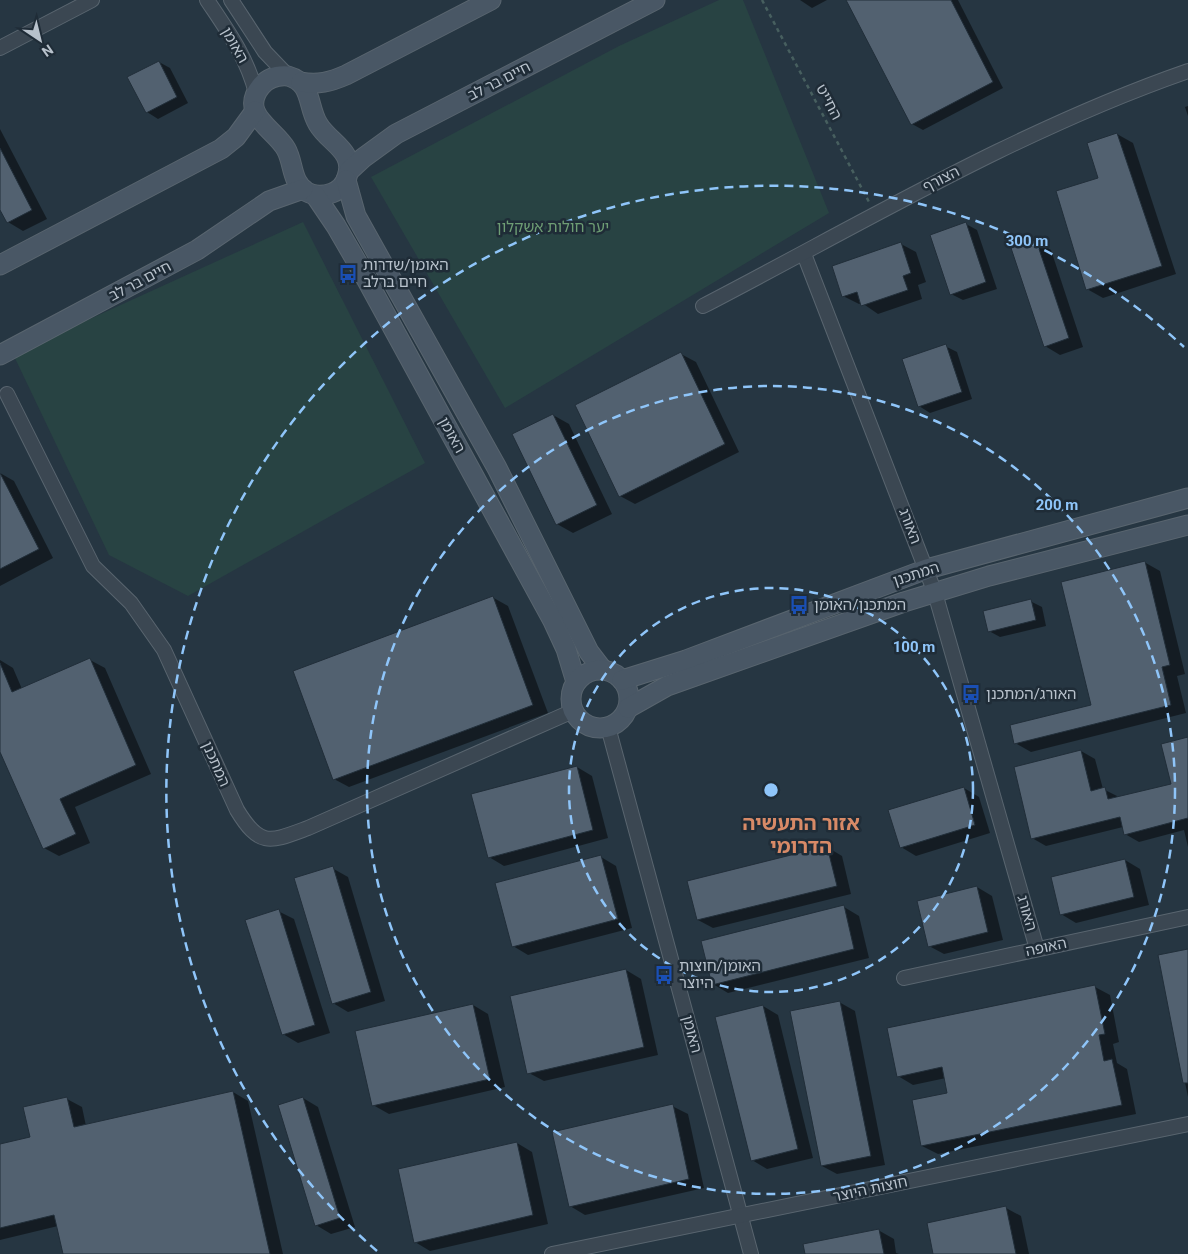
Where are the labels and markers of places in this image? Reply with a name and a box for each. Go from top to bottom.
place label: האומן/שדרות חיים ברלב [363,256,449,291]
bus stop icon: האומן/שדרות חיים ברלב [337,263,359,285]
bus stop icon: המתכנן/האומן [788,594,810,616]
place label: המתכנן/האומן [814,596,906,614]
bus stop icon: האורג/המתכנן [960,683,982,705]
place label: האורג/המתכנן [986,685,1077,703]
centre of rings [762,781,780,799]
place label: האומן/חוצות היוצר [679,957,761,992]
bus stop icon: האומן/חוצות היוצר [653,964,675,986]

